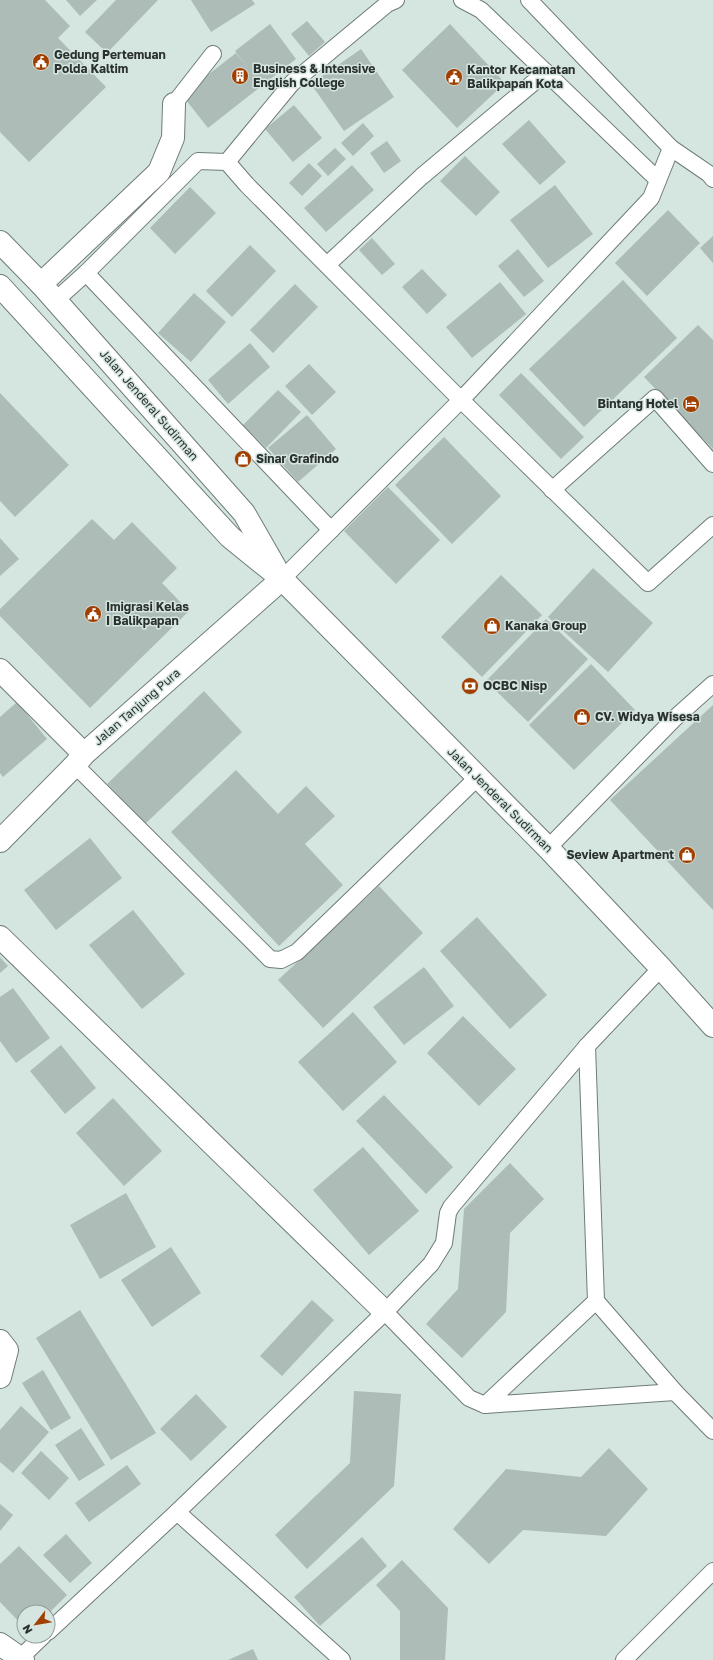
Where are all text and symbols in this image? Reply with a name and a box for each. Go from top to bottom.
place label: Gedung Pertemuan Polda Kaltim [54,47,166,76]
public building icon: Gedung Pertemuan Polda Kaltim [31,52,51,72]
place label: Business & Intensive English College [253,61,375,90]
place label: Kantor Kecamatan Balikpapan Kota [467,62,575,91]
building icon: Business & Intensive English College [230,66,250,86]
public building icon: Kantor Kecamatan Balikpapan Kota [444,67,464,87]
street label: Jalan Jenderal Sudirman [97,346,202,464]
hotel icon: Bintang Hotel [681,394,701,414]
place label: Bintang Hotel [597,396,678,411]
shop icon: Sinar Grafindo [233,449,253,469]
place label: Sinar Grafindo [256,451,339,466]
place label: Imigrasi Kelas I Balikpapan [106,599,189,628]
public building icon: Imigrasi Kelas I Balikpapan [83,604,103,624]
shop icon: Kanaka Group [482,616,502,636]
place label: Kanaka Group [505,618,587,633]
street label: Jalan Tanjung Pura [90,665,183,748]
bank icon: OCBC Nisp [460,676,480,696]
place label: OCBC Nisp [483,678,548,693]
shop icon: CV. Widya Wisesa [572,707,592,727]
place label: CV. Widya Wisesa [595,709,700,724]
street label: Jalan Jenderal Sudirman [445,744,556,855]
shop icon: Seview Apartment [677,845,697,865]
place label: Seview Apartment [566,847,674,862]
north arrow [16,1604,56,1644]
text: N [19,1622,35,1636]

